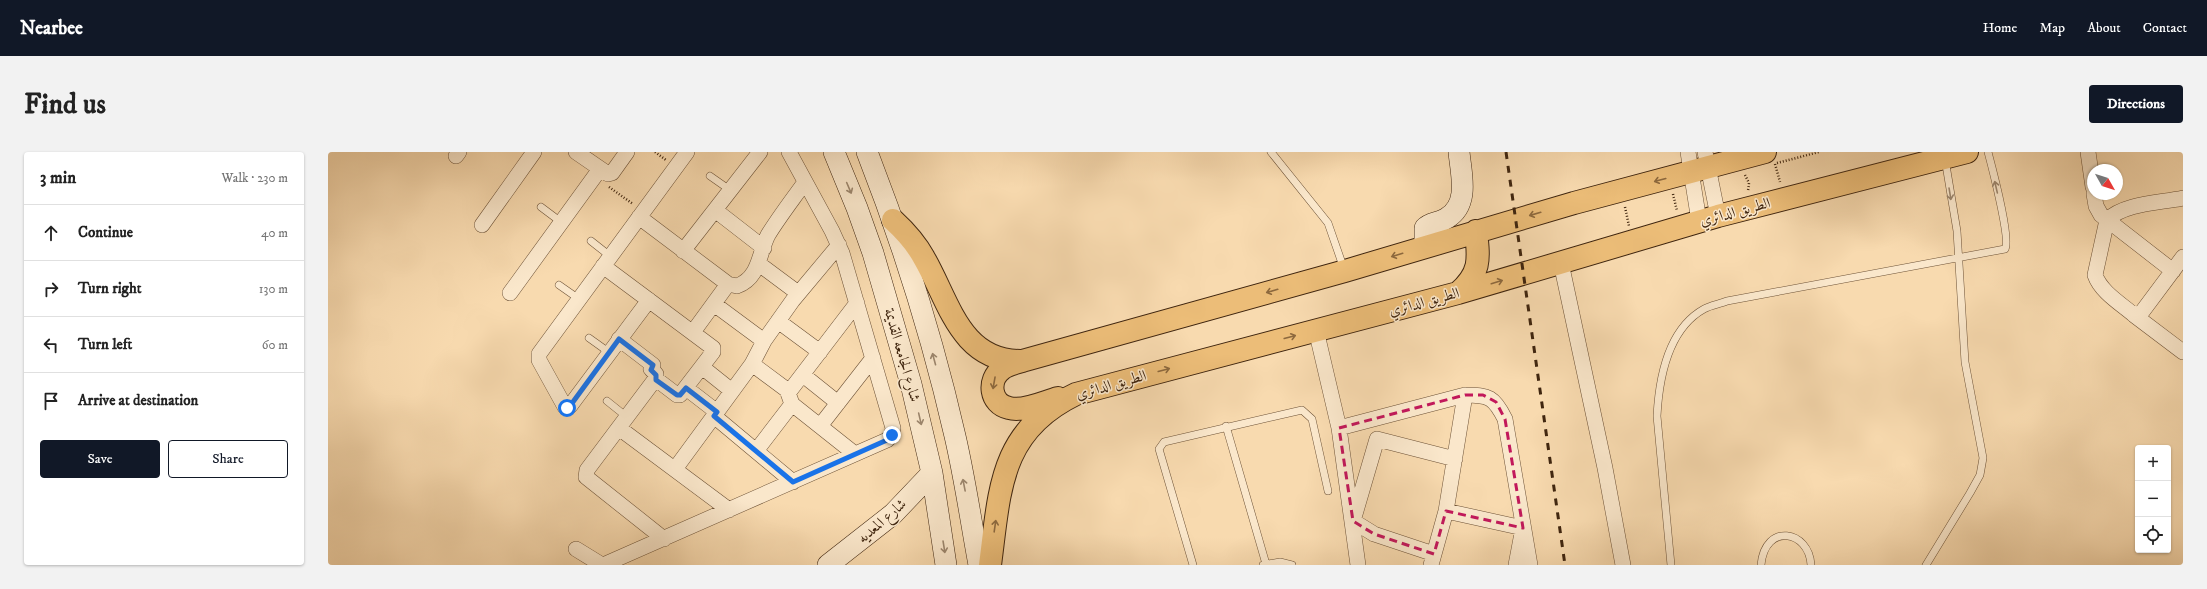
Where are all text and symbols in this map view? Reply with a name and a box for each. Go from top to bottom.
text: Nearbee [20,17,83,40]
text: Home [1983,19,2017,37]
text: Map [2039,19,2065,37]
text: About [2087,19,2121,37]
text: Contact [2143,19,2187,37]
button: Directions [2089,85,2183,123]
text: Find us [24,87,106,122]
north arrow [2087,164,2123,200]
text: 3 min [40,167,76,189]
text: Walk · 230 m [222,170,288,186]
one-way arrow [1654,177,1667,184]
one-way arrow [846,181,853,193]
one-way arrow [1992,181,2000,194]
one-way arrow [1947,187,1955,200]
street label: الطريق الدائري [1698,193,1773,232]
one-way arrow [1528,211,1541,218]
icon: ahead [40,222,62,244]
text: Continue [78,223,133,242]
text: 40 m [261,225,288,241]
one-way arrow [1390,252,1403,259]
icon: right [40,278,62,300]
one-way arrow [1490,278,1503,285]
text: Turn right [78,279,141,298]
text: 130 m [259,281,288,297]
street label: الطريق الدائري [1387,283,1462,322]
one-way arrow [1265,288,1278,296]
street label: شارع الجامعه القديمة [877,306,924,405]
one-way arrow [1283,333,1296,341]
icon: left [40,334,62,356]
text: Turn left [78,335,132,354]
text: 60 m [262,337,288,353]
one-way arrow [930,353,937,366]
street label: الطريق الدائري [1074,366,1149,406]
one-way arrow [1157,366,1170,374]
one-way arrow [990,376,998,389]
icon: arrive [40,390,62,412]
text: Arrive at destination [78,391,198,410]
route start [558,399,576,417]
one-way arrow [916,412,924,425]
route end [883,426,901,444]
button: Save [40,440,160,478]
button: Share [168,440,288,478]
map controls [2135,445,2171,553]
button: + [2135,445,2171,481]
one-way arrow [960,479,968,492]
button: − [2135,481,2171,517]
street label: شارع المعديه [854,494,912,550]
button: locate [2135,517,2171,553]
one-way arrow [991,520,999,533]
one-way arrow [940,540,948,553]

